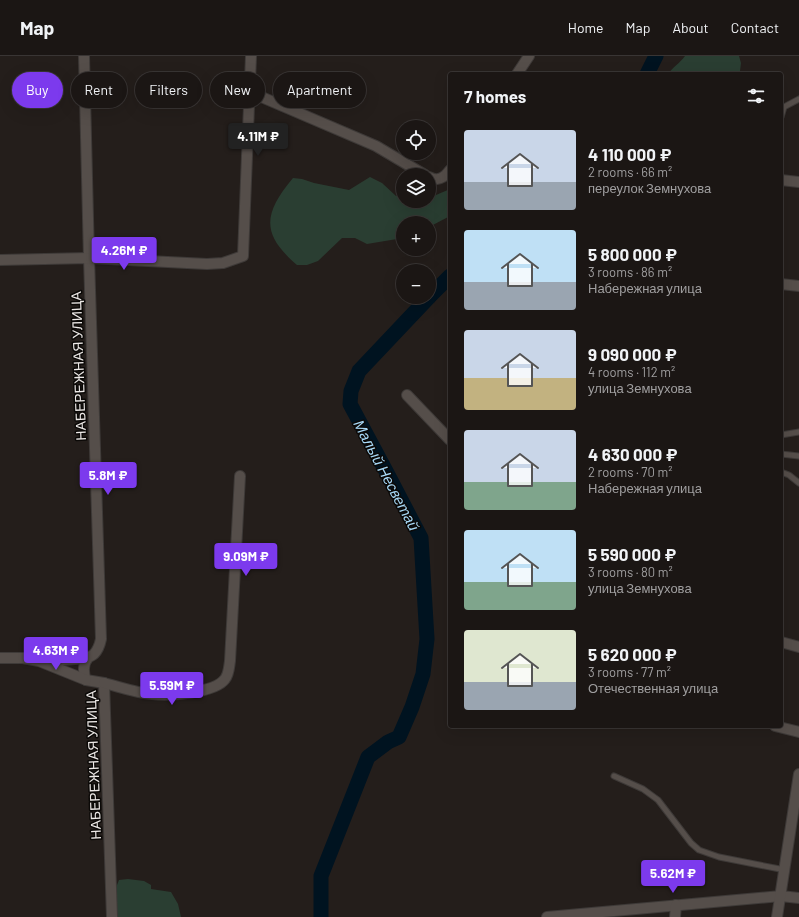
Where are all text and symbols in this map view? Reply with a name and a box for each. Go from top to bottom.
text: Map [20,16,54,39]
text: Home [568,19,604,36]
text: Map [626,19,650,36]
text: About [672,19,709,36]
text: Contact [731,19,779,36]
chip: Buy [12,72,63,108]
chip: Rent [71,72,127,108]
chip: Filters [135,72,202,108]
chip: New [210,72,265,108]
chip: Apartment [273,72,366,108]
icon: filters [745,85,767,107]
text: 7 homes [464,86,526,106]
map controls [396,120,436,304]
button: locate [396,120,436,160]
pin: 4.11M ₽ [221,123,295,157]
text: 4.11M ₽ [237,128,279,144]
text: 4 110 000 ₽ [588,144,671,164]
icon: home [496,146,544,194]
text: 2 rooms · 66 m² [588,164,672,180]
button: layers [396,168,436,208]
text: переулок Земнухова [588,180,711,196]
button: + [396,216,436,256]
pin: 4.26M ₽ [87,237,161,271]
text: 4.26M ₽ [101,242,147,258]
text: 5 800 000 ₽ [588,244,677,264]
icon: home [496,246,544,294]
button: − [396,264,436,304]
text: 3 rooms · 86 m² [588,264,672,280]
text: Набережная улица [588,280,702,296]
street label: НАБЕРЕЖНАЯ УЛИЦА [67,290,89,441]
text: 9 090 000 ₽ [588,344,677,364]
icon: home [496,346,544,394]
text: 4 rooms · 112 m² [588,364,675,380]
text: улица Земнухова [588,380,692,396]
water label: Малый Несветай [350,417,424,534]
text: 4 630 000 ₽ [588,444,677,464]
icon: home [496,446,544,494]
pin: 5.8M ₽ [75,462,141,496]
text: 2 rooms · 70 m² [588,464,672,480]
text: 5.8M ₽ [89,467,127,483]
text: Набережная улица [588,480,702,496]
pin: 9.09M ₽ [209,543,283,577]
text: 5 590 000 ₽ [588,544,676,564]
icon: home [496,546,544,594]
text: 9.09M ₽ [223,548,269,564]
text: 3 rooms · 80 m² [588,564,673,580]
text: улица Земнухова [588,580,692,596]
pin: 4.63M ₽ [19,637,93,671]
text: 4.63M ₽ [33,642,79,658]
text: 5 620 000 ₽ [588,644,677,664]
icon: home [496,646,544,694]
text: 3 rooms · 77 m² [588,664,671,680]
pin: 5.59M ₽ [135,672,209,706]
text: 5.59M ₽ [149,677,195,693]
text: Отечественная улица [588,680,718,696]
street label: НАБЕРЕЖНАЯ УЛИЦА [82,689,104,840]
pin: 5.62M ₽ [636,860,710,894]
text: 5.62M ₽ [650,865,696,881]

